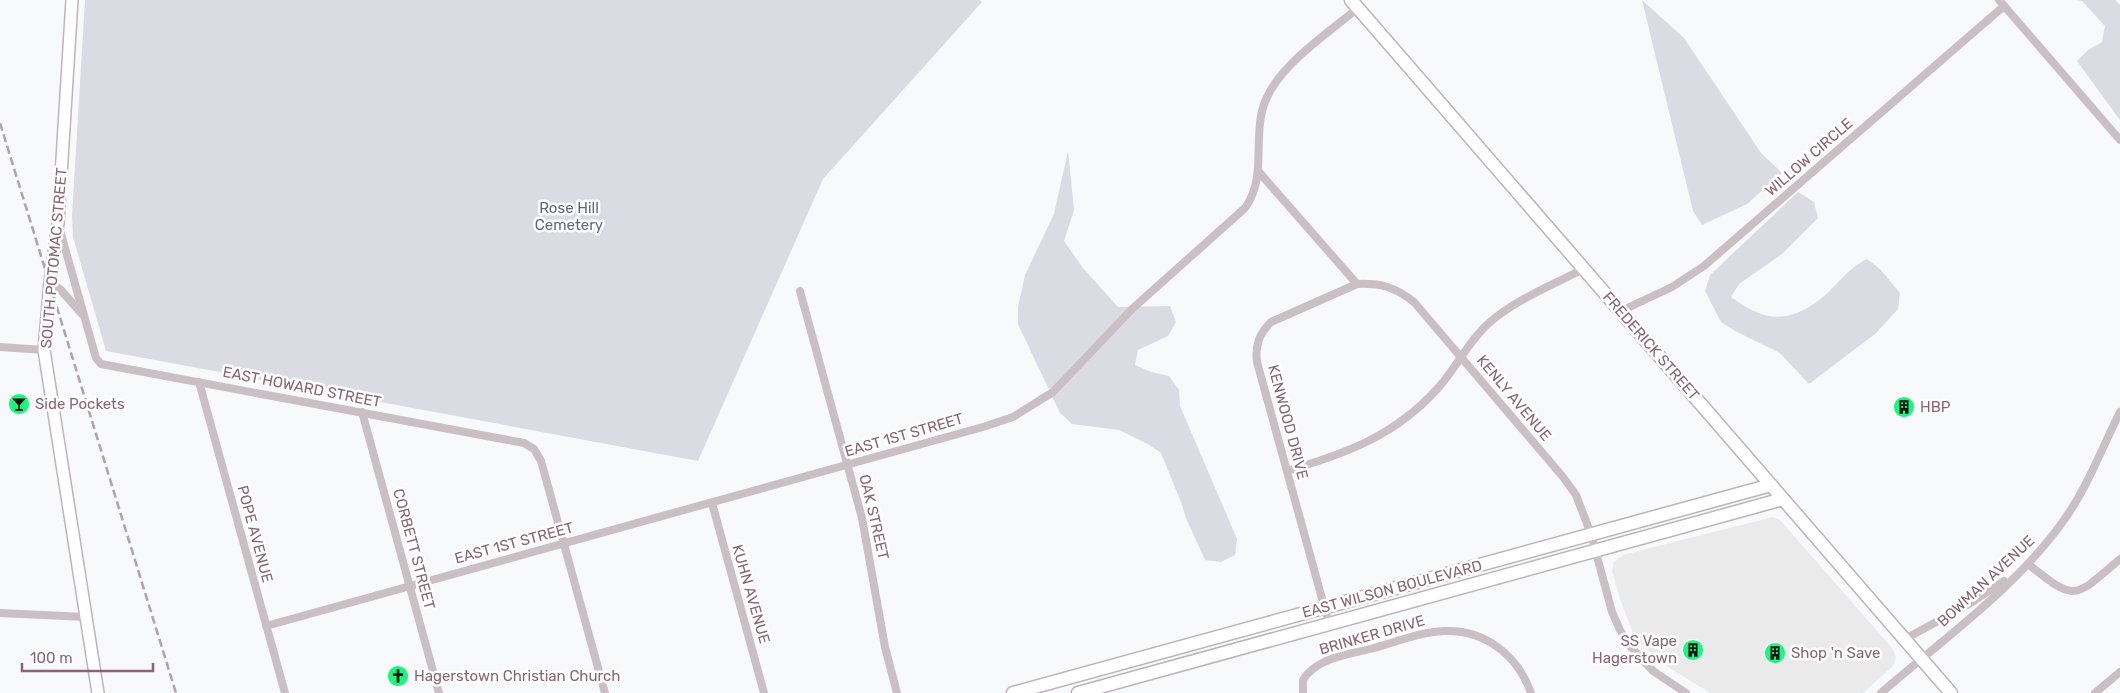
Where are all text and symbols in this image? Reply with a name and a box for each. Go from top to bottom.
street label: WILLOW CIRCLE [1762,114,1856,200]
street label: SOUTH POTOMAC STREET [37,167,71,349]
park label: Rose Hill Cemetery [535,199,603,234]
street label: FREDERICK STREET [1599,288,1703,404]
street label: KENLY AVENUE [1473,352,1555,444]
street label: EAST HOWARD STREET [221,363,383,411]
street label: KENWOOD DRIVE [1264,363,1312,481]
bar icon: Side Pockets [7,392,31,416]
place label: Side Pockets [35,395,125,413]
building icon: HBP [1892,395,1916,419]
place label: HBP [1920,398,1951,416]
street label: EAST 1ST STREET [843,409,966,461]
street label: OAK STREET [855,473,893,562]
street label: POPE AVENUE [233,483,277,585]
street label: CORBETT STREET [389,487,439,612]
street label: EAST 1ST STREET [453,518,576,568]
street label: BOWMAN AVENUE [1934,531,2038,631]
street label: KUHN AVENUE [728,542,774,646]
street label: EAST WILSON BOULEVARD [1300,556,1484,622]
street label: BRINKER DRIVE [1317,611,1427,659]
place label: SS Vape Hagerstown [1592,632,1677,667]
building icon: SS Vape Hagerstown [1681,638,1705,662]
scale bar [22,640,154,672]
building icon: Shop 'n Save [1763,641,1787,665]
place label: Shop 'n Save [1791,644,1881,662]
text: 100 m [30,649,72,667]
church icon: Hagerstown Christian Church [386,664,410,688]
place label: Hagerstown Christian Church [414,667,621,685]

